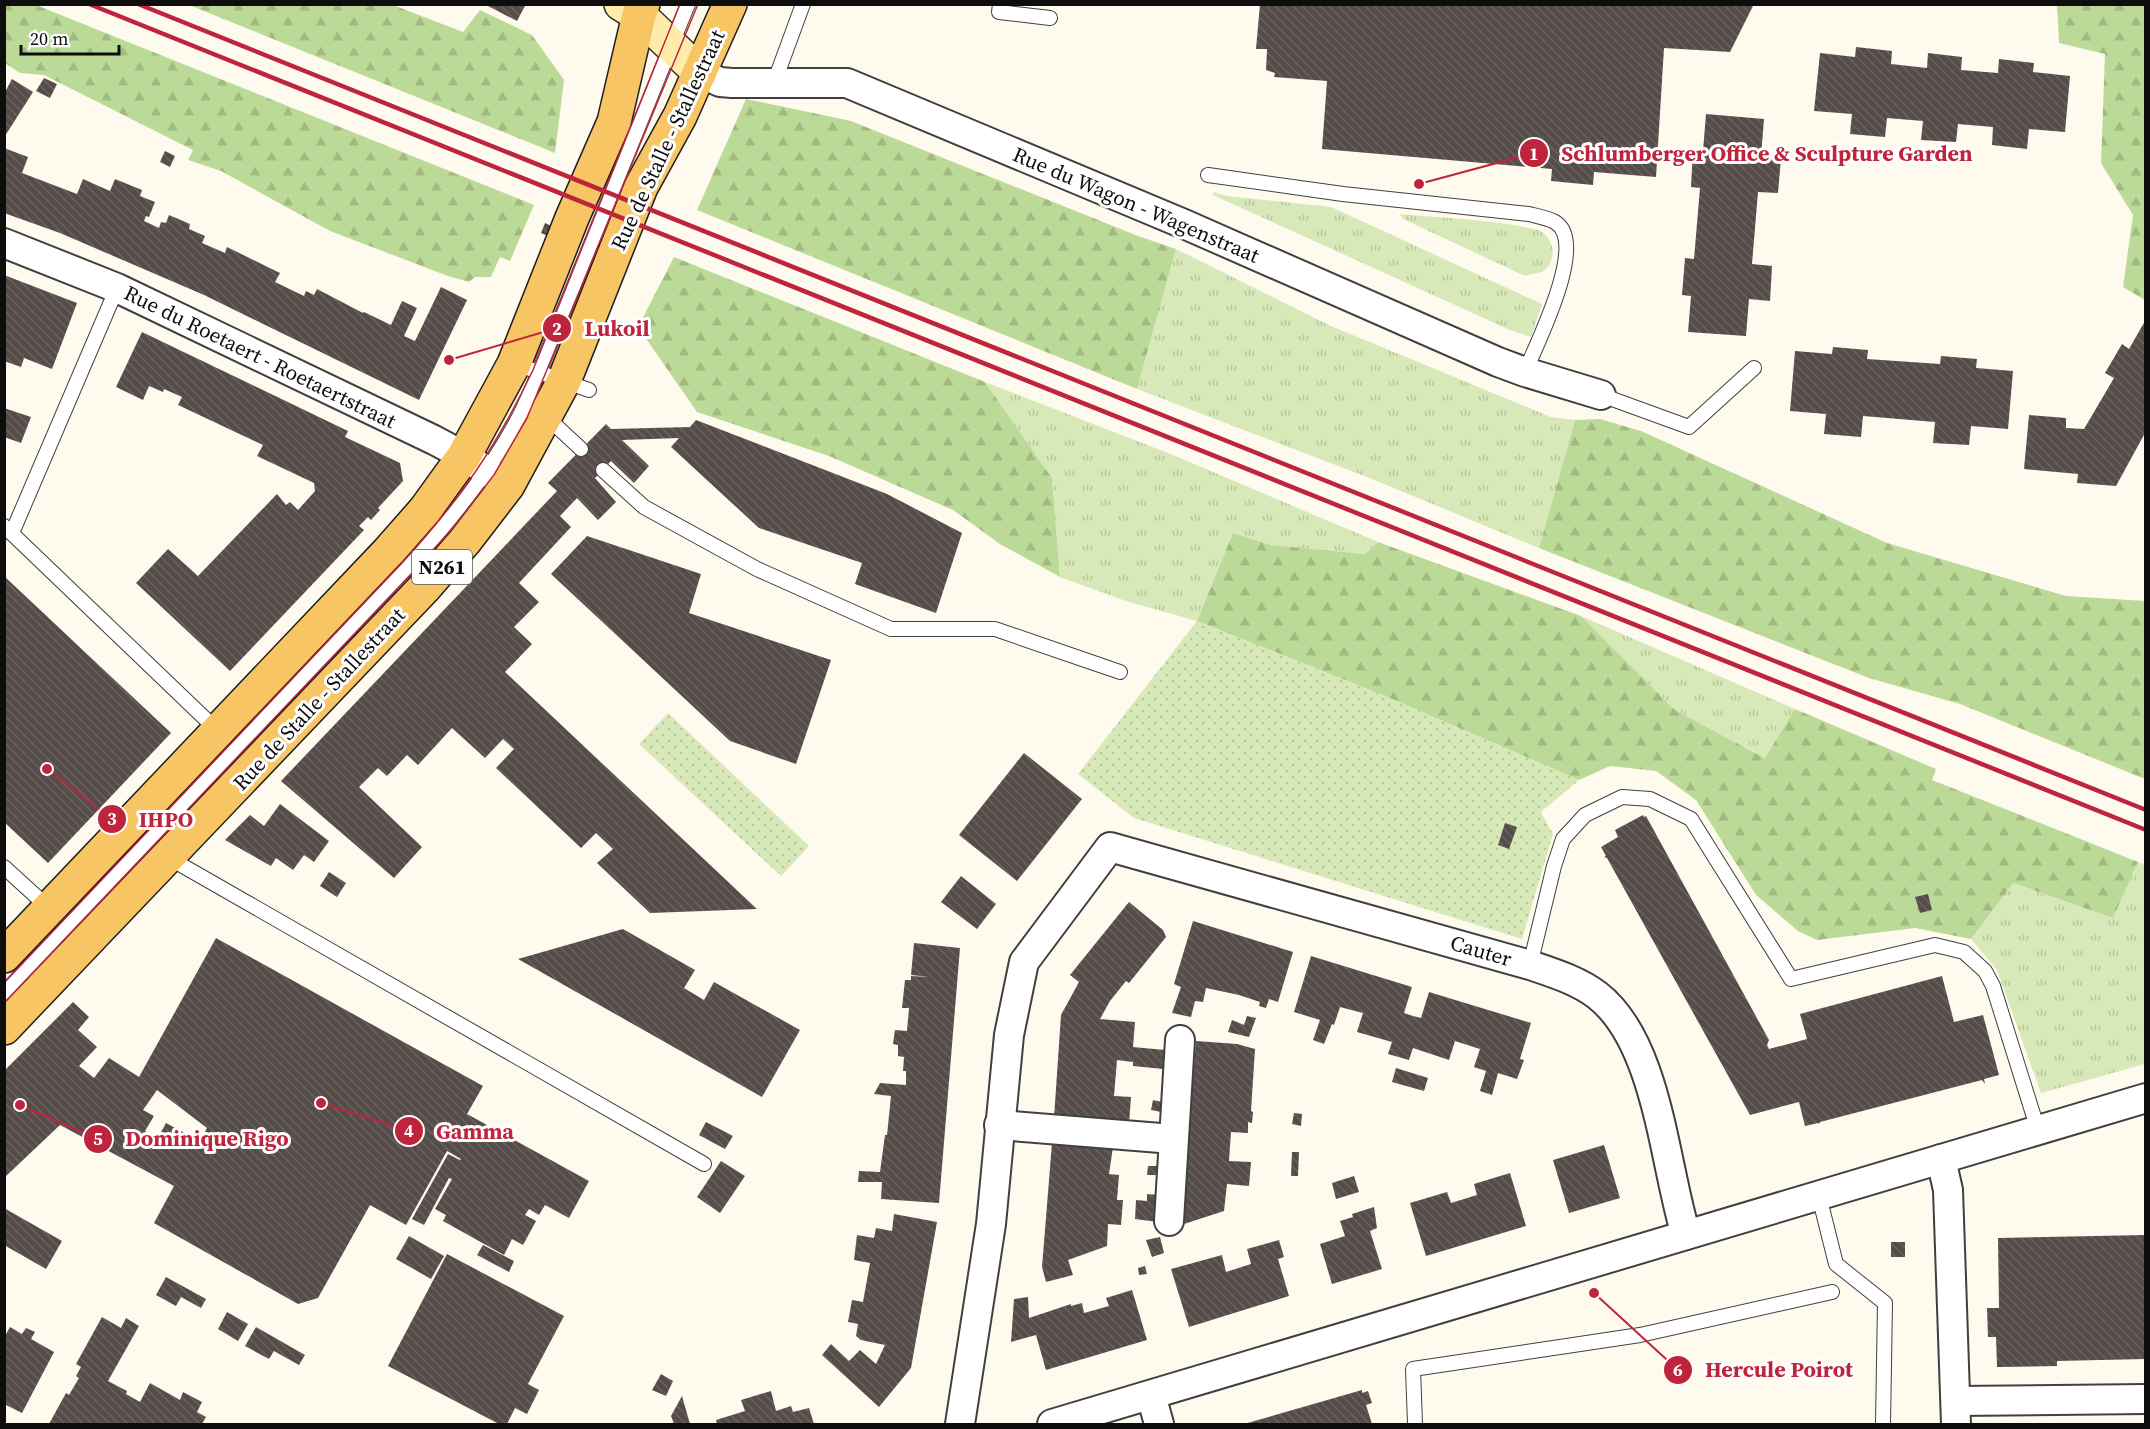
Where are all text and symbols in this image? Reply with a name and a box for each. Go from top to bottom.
scale bar [21,18,118,56]
street label: Rue de Stalle - Stallestraat [604,25,732,255]
text: 20 m [30,26,68,51]
callout: Schlumberger Office & Sculpture Garden [1519,133,1985,173]
text: Schlumberger Office & Sculpture Garden [1561,138,1973,168]
street label: Rue du Wagon - Wagenstraat [1008,139,1264,270]
text: 1 [1529,141,1539,166]
street label: Rue du Roetaert - Roetaertstraat [119,278,401,435]
callout: Lukoil [542,308,661,348]
text: Lukoil [584,313,650,343]
text: 2 [552,316,562,341]
road number: N261 [412,550,472,584]
street label: Rue de Stalle - Stallestraat [226,601,411,796]
callout: IHPO [97,799,205,839]
text: IHPO [139,804,193,834]
text: 3 [107,806,117,831]
street label: Cauter [1447,928,1515,973]
callout: Gamma [394,1111,526,1151]
text: Gamma [436,1116,514,1146]
text: 4 [404,1118,414,1143]
callout: Dominique Rigo [83,1119,301,1159]
text: Dominique Rigo [125,1123,289,1153]
text: 5 [93,1126,103,1151]
callout: Hercule Poirot [1663,1350,1864,1390]
text: Hercule Poirot [1705,1354,1854,1384]
text: 6 [1673,1357,1683,1382]

